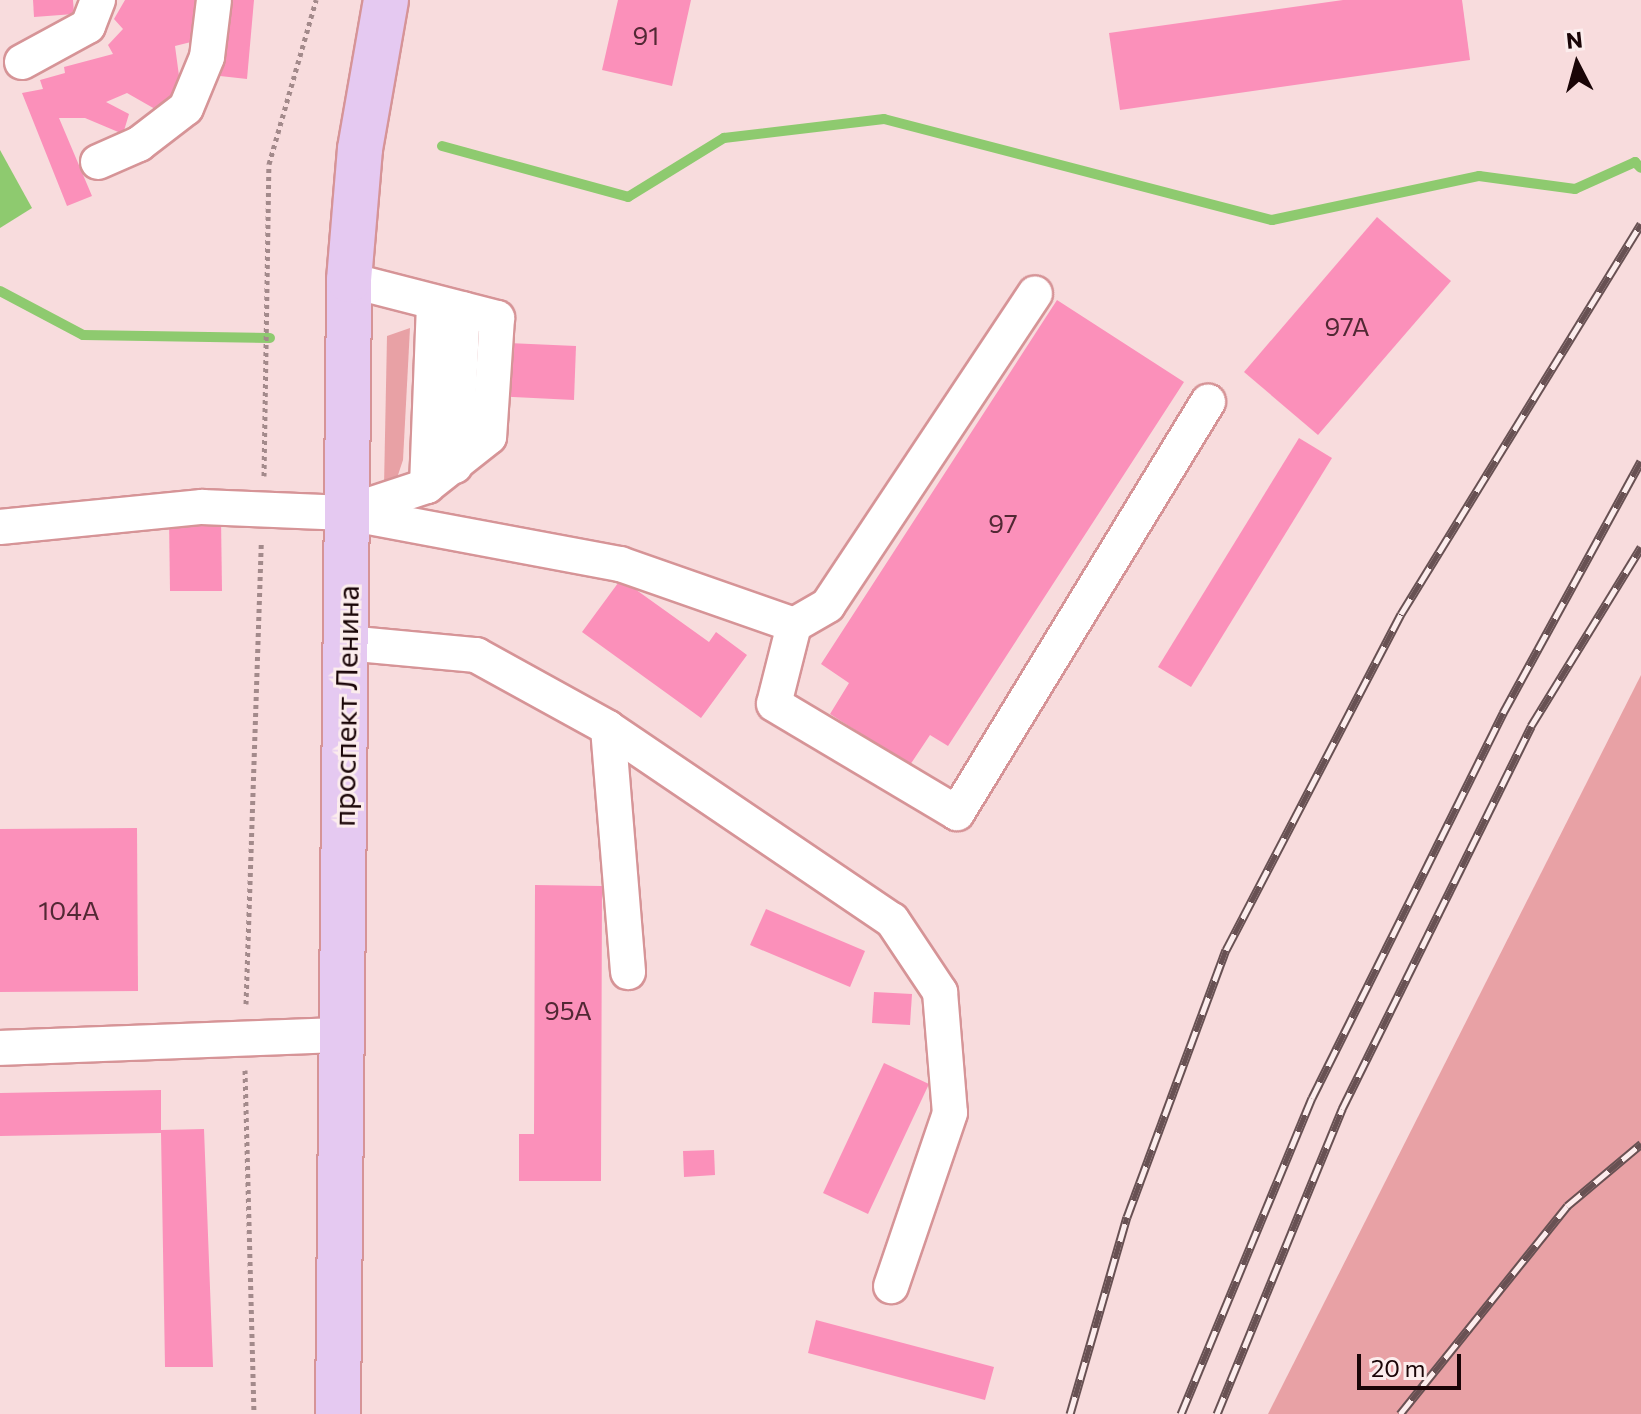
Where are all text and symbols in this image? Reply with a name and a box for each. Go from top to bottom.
house number: 91 [633,19,659,51]
north arrow [1537,24,1617,104]
text: N [1565,25,1584,54]
house number: 97А [1324,310,1370,342]
house number: 97 [988,507,1018,539]
street label: проспект Ленина [325,585,365,827]
house number: 104А [38,894,100,926]
house number: 95А [544,994,592,1026]
scale bar [1361,1338,1465,1388]
text: 20 m [1371,1353,1425,1382]

